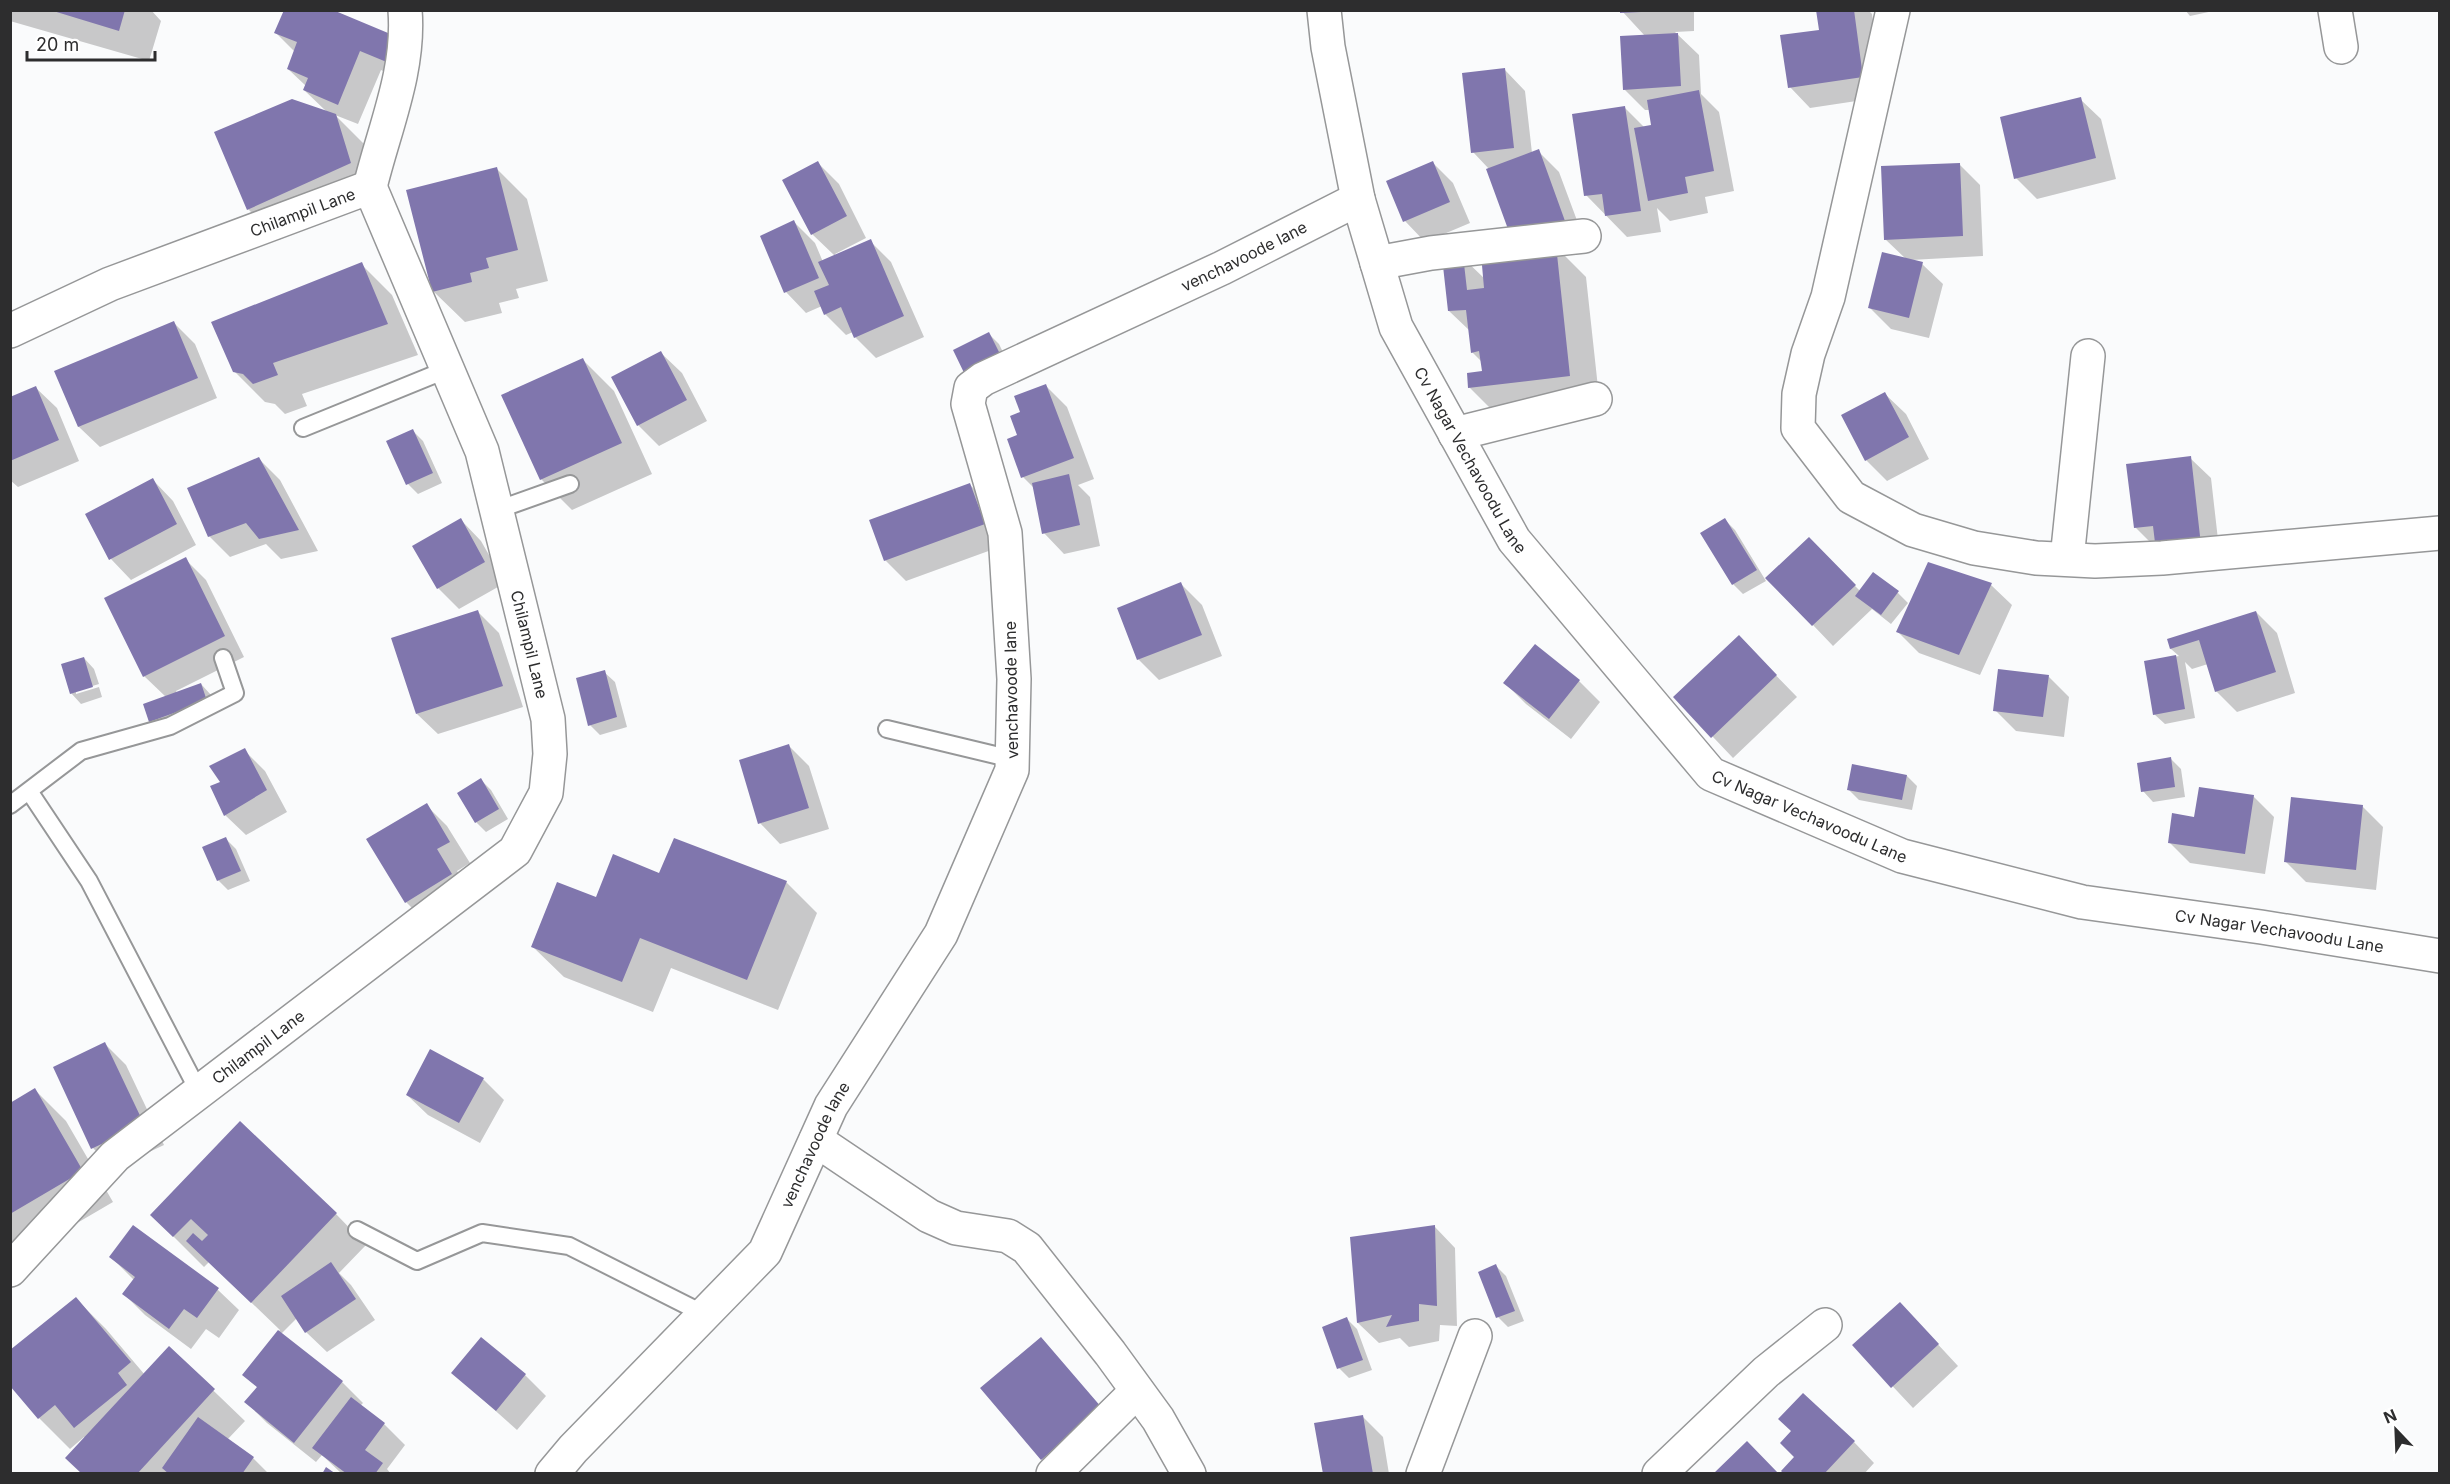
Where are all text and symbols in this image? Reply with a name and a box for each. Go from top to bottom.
scale bar [27,24,154,62]
text: 20 m [36,34,79,55]
street label: Chilampil Lane [247,183,358,241]
street label: venchavoode lane [1178,217,1310,296]
street label: Cv Nagar Vechavoodu Lane [1410,363,1531,557]
street label: Chilampil Lane [507,588,553,701]
street label: venchavoode lane [1000,621,1022,759]
street label: Cv Nagar Vechavoodu Lane [1709,765,1909,867]
street label: Cv Nagar Vechavoodu Lane [2174,905,2385,957]
street label: Chilampil Lane [208,1006,308,1088]
street label: venchavoode lane [776,1078,854,1211]
north arrow [2366,1400,2426,1460]
text: N [2381,1405,2400,1428]

